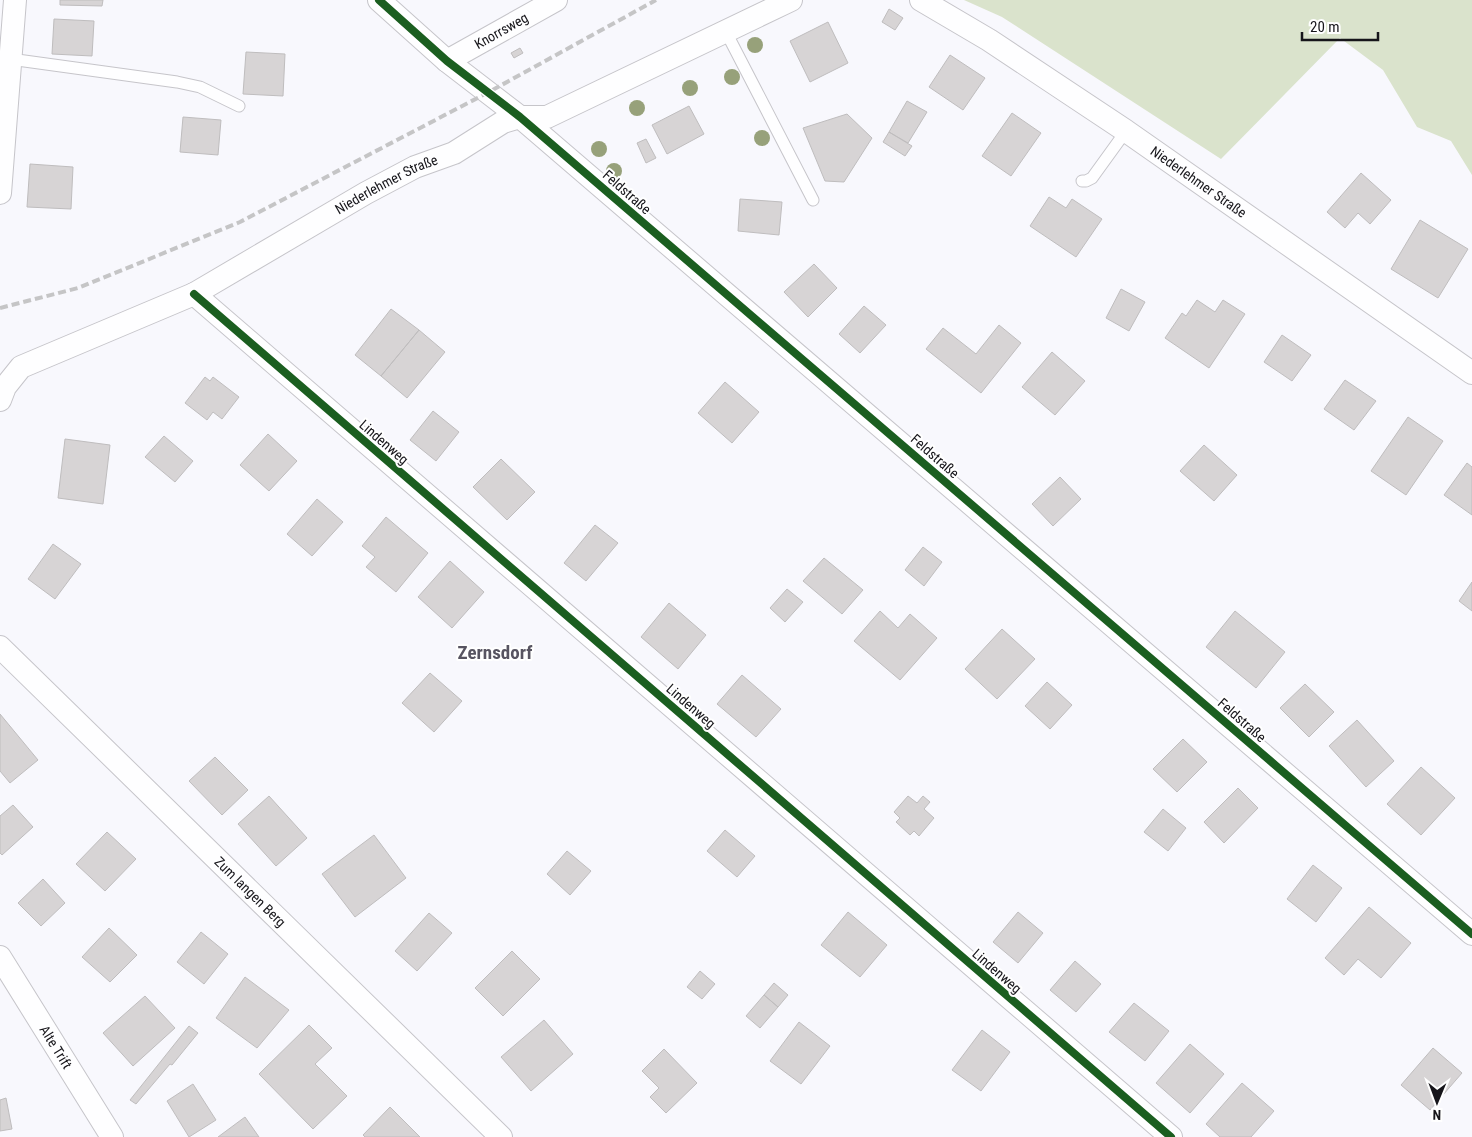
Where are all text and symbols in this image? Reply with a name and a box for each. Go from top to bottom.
street label: Knorrsweg [472,9,531,52]
scale bar [1302,10,1378,42]
text: 20 m [1310,18,1340,36]
street label: Niederlehmer Straße [1148,143,1250,221]
street label: Niederlehmer Straße [332,151,440,217]
street label: Feldstraße [600,167,655,217]
street label: Lindenweg [356,416,412,468]
street label: Feldstraße [908,431,963,481]
district label: Zernsdorf [458,641,533,664]
street label: Lindenweg [663,680,719,732]
street label: Feldstraße [1215,695,1270,745]
street label: Zum langen Berg [211,853,289,930]
street label: Lindenweg [969,945,1025,997]
street label: Alte Trift [37,1022,75,1072]
north arrow [1412,1077,1462,1127]
text: N [1432,1107,1441,1123]

